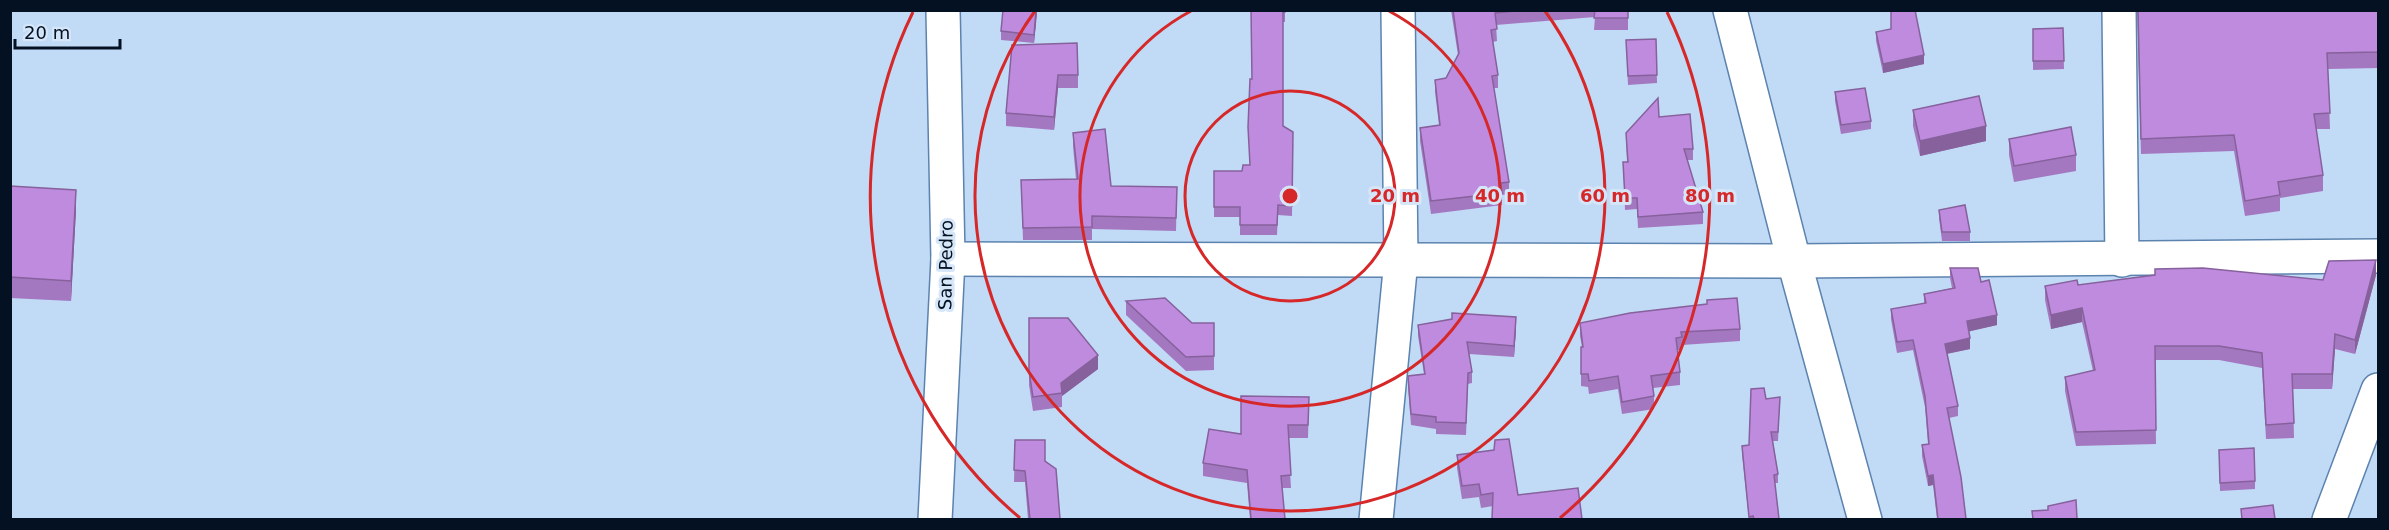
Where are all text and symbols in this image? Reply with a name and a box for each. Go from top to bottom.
scale bar [15,12,120,50]
text: 20 m [24,22,70,43]
text: 20 m [1370,185,1420,206]
text: 40 m [1475,185,1525,206]
text: 60 m [1580,185,1630,206]
text: 80 m [1685,185,1735,206]
centre of rings [1280,186,1300,206]
street label: San Pedro [934,220,957,310]

